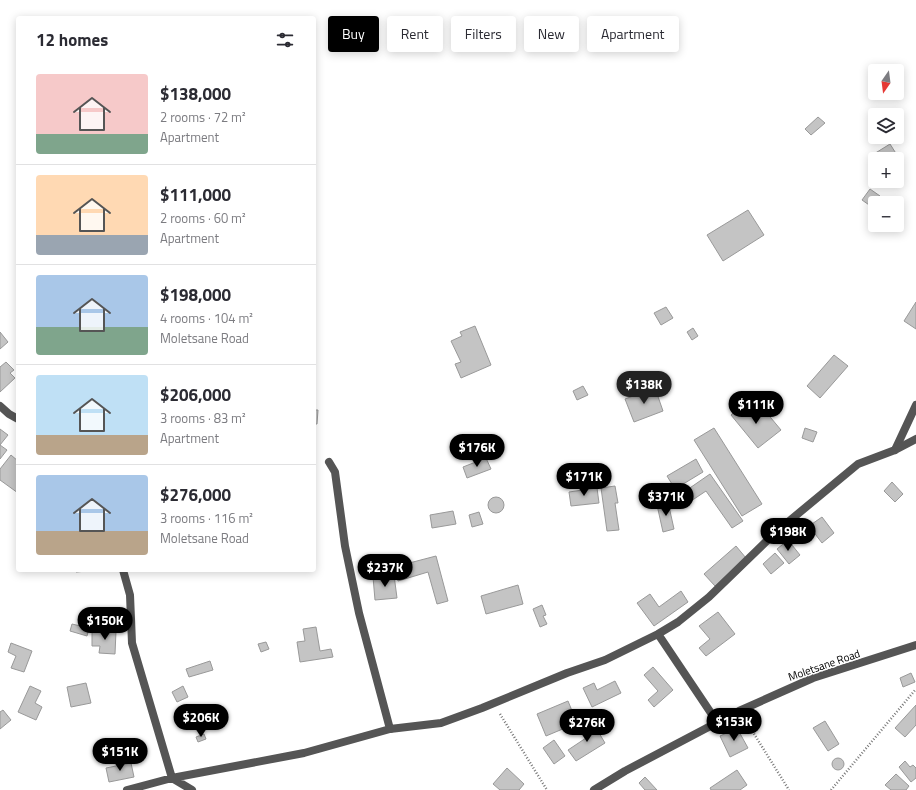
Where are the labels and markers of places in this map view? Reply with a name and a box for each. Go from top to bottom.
pin: $138K [616,371,672,405]
pin: $111K [728,391,784,425]
pin: $176K [449,434,505,468]
pin: $171K [556,463,612,497]
pin: $371K [638,483,694,517]
pin: $198K [760,518,816,552]
pin: $237K [357,554,413,588]
pin: $150K [77,607,133,641]
pin: $206K [173,704,229,738]
pin: $153K [706,708,762,742]
pin: $276K [559,709,615,743]
pin: $151K [92,738,148,772]

